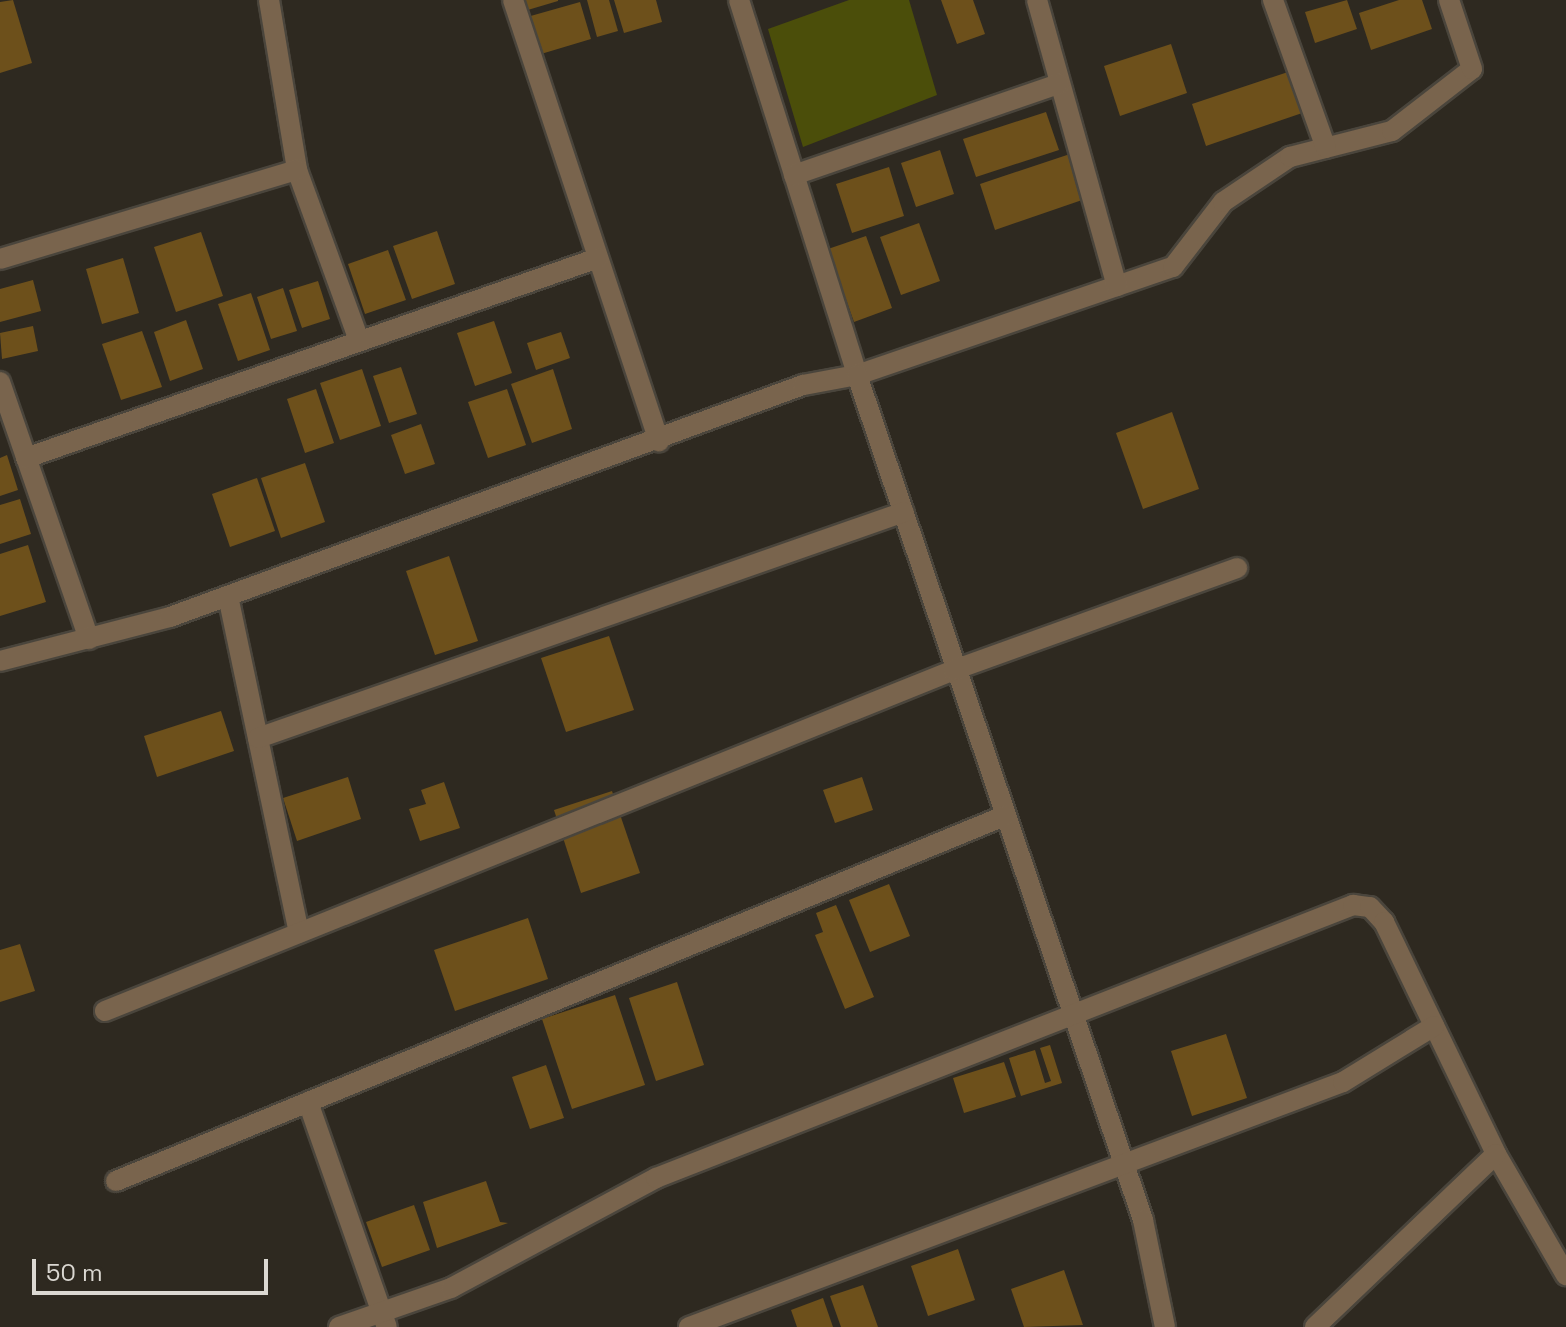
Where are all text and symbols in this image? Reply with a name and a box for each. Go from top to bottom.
scale bar [36,1243,272,1293]
text: 50 m [46,1257,103,1288]

